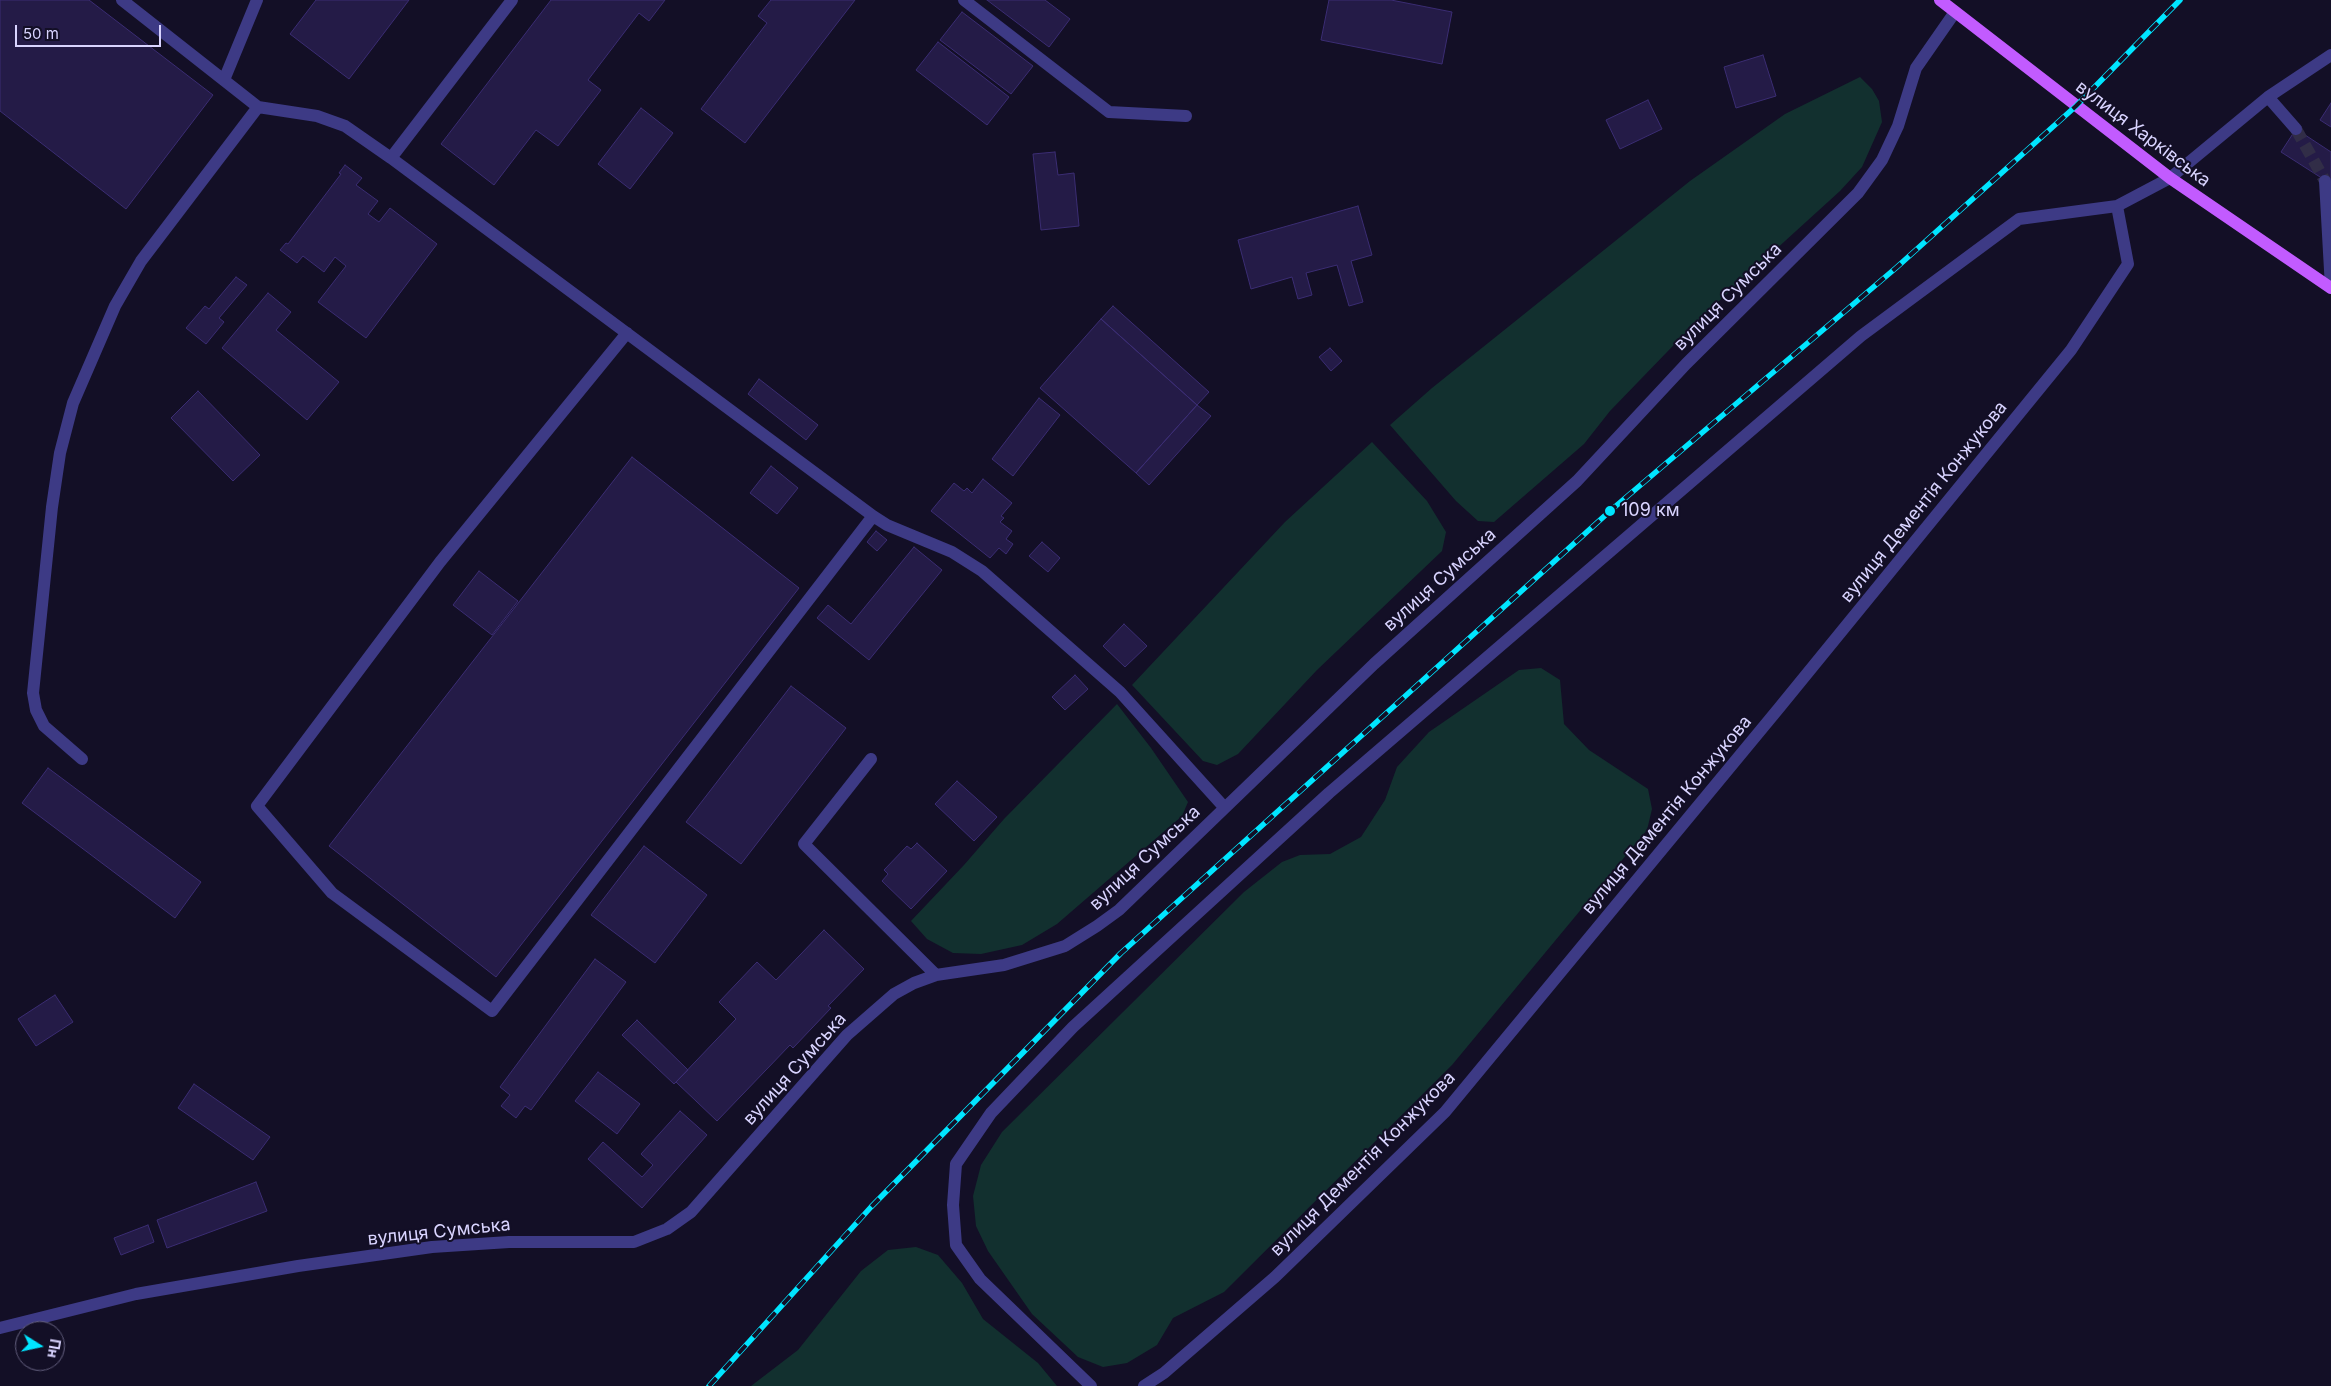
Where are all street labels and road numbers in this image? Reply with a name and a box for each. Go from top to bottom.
street label: вулиця Харківська [2071,76,2215,192]
street label: вулиця Сумська [1670,239,1786,355]
street label: вулиця Дементія Конжукова [1836,397,2012,607]
street label: вулиця Сумська [1379,524,1501,636]
street label: вулиця Дементія Конжукова [1578,711,1756,919]
street label: вулиця Сумська [1085,801,1205,915]
street label: вулиця Сумська [739,1008,851,1130]
street label: вулиця Дементія Конжукова [1266,1067,1460,1261]
street label: вулиця Сумська [366,1214,512,1250]

